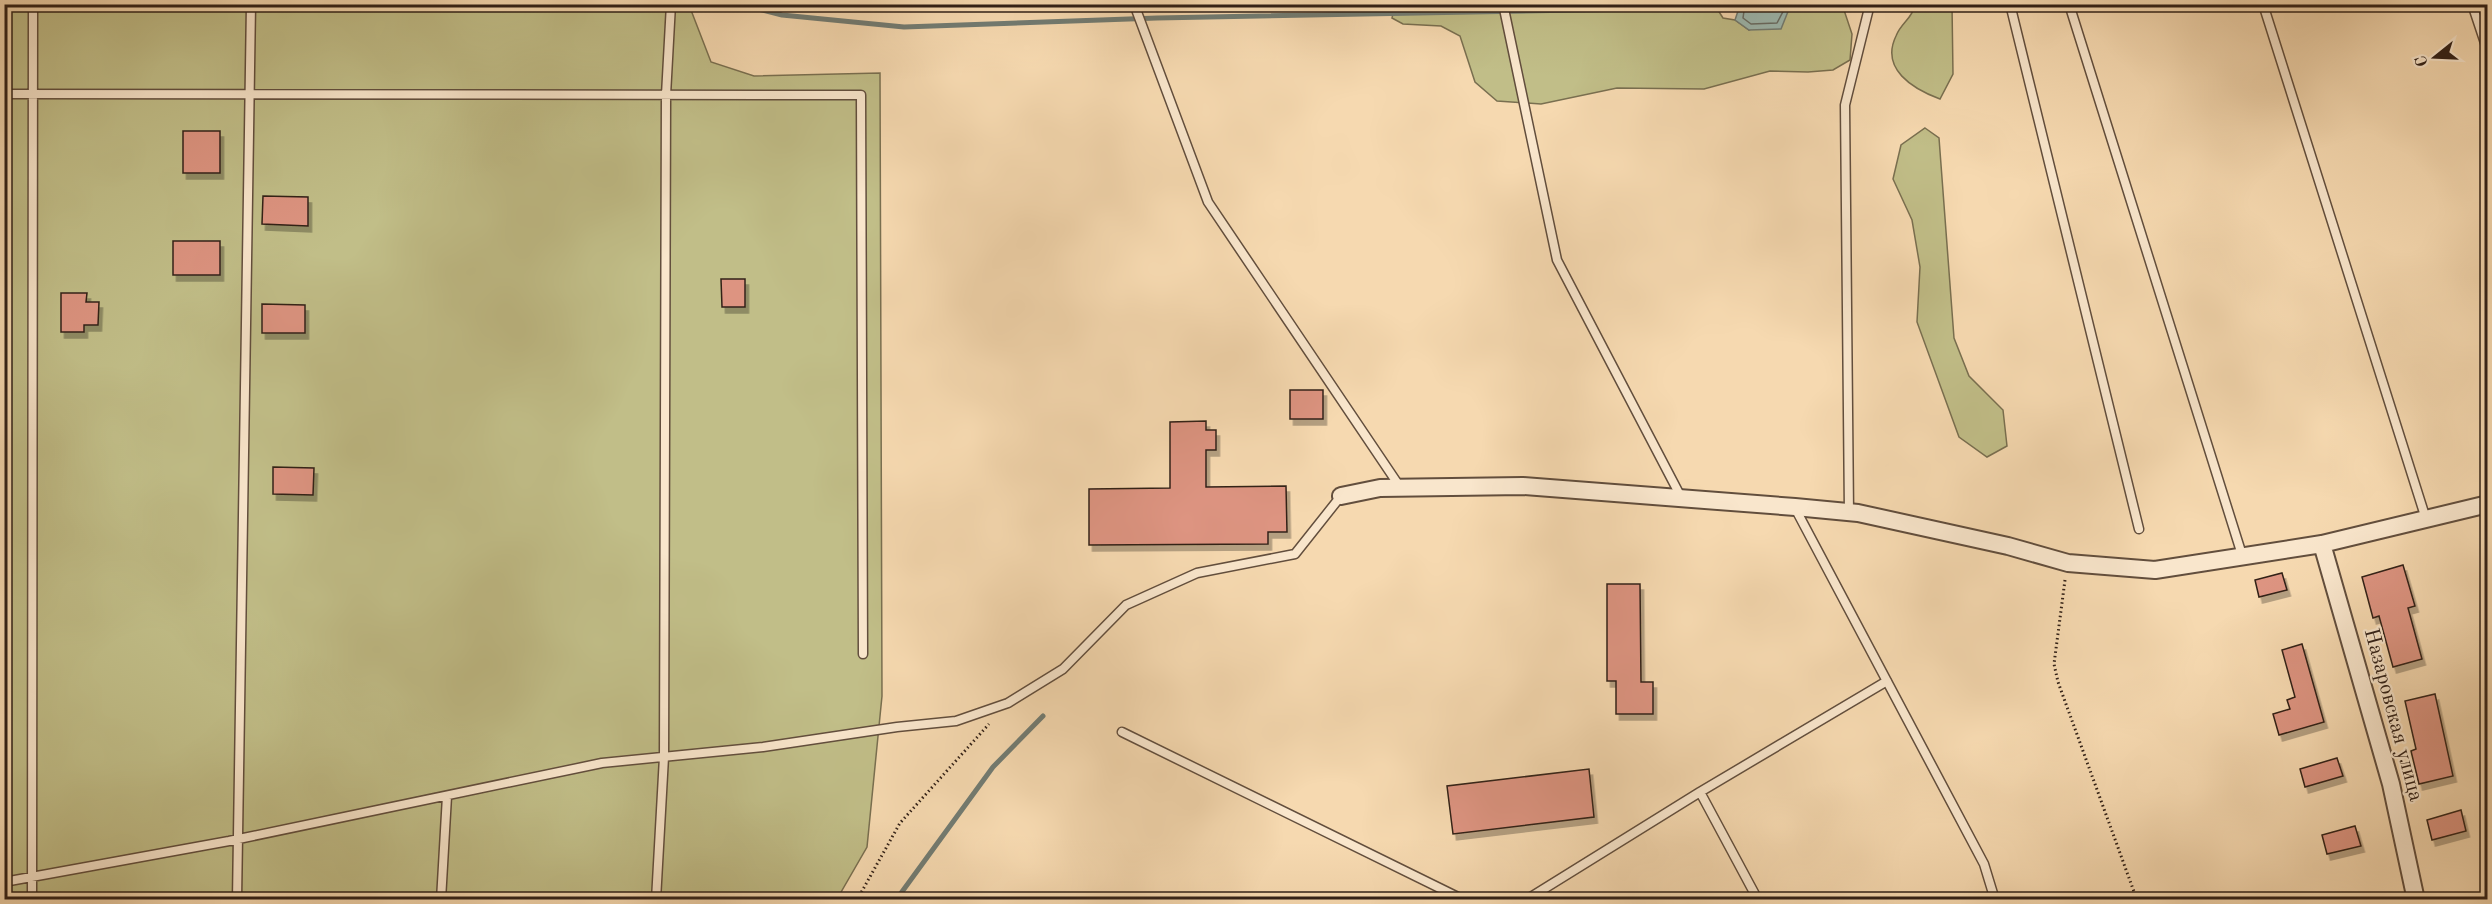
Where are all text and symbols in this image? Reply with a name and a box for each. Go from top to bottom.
north arrow [2405,27,2465,87]
text: С [2413,54,2432,69]
street label: Назаровская улица [2360,626,2426,804]

